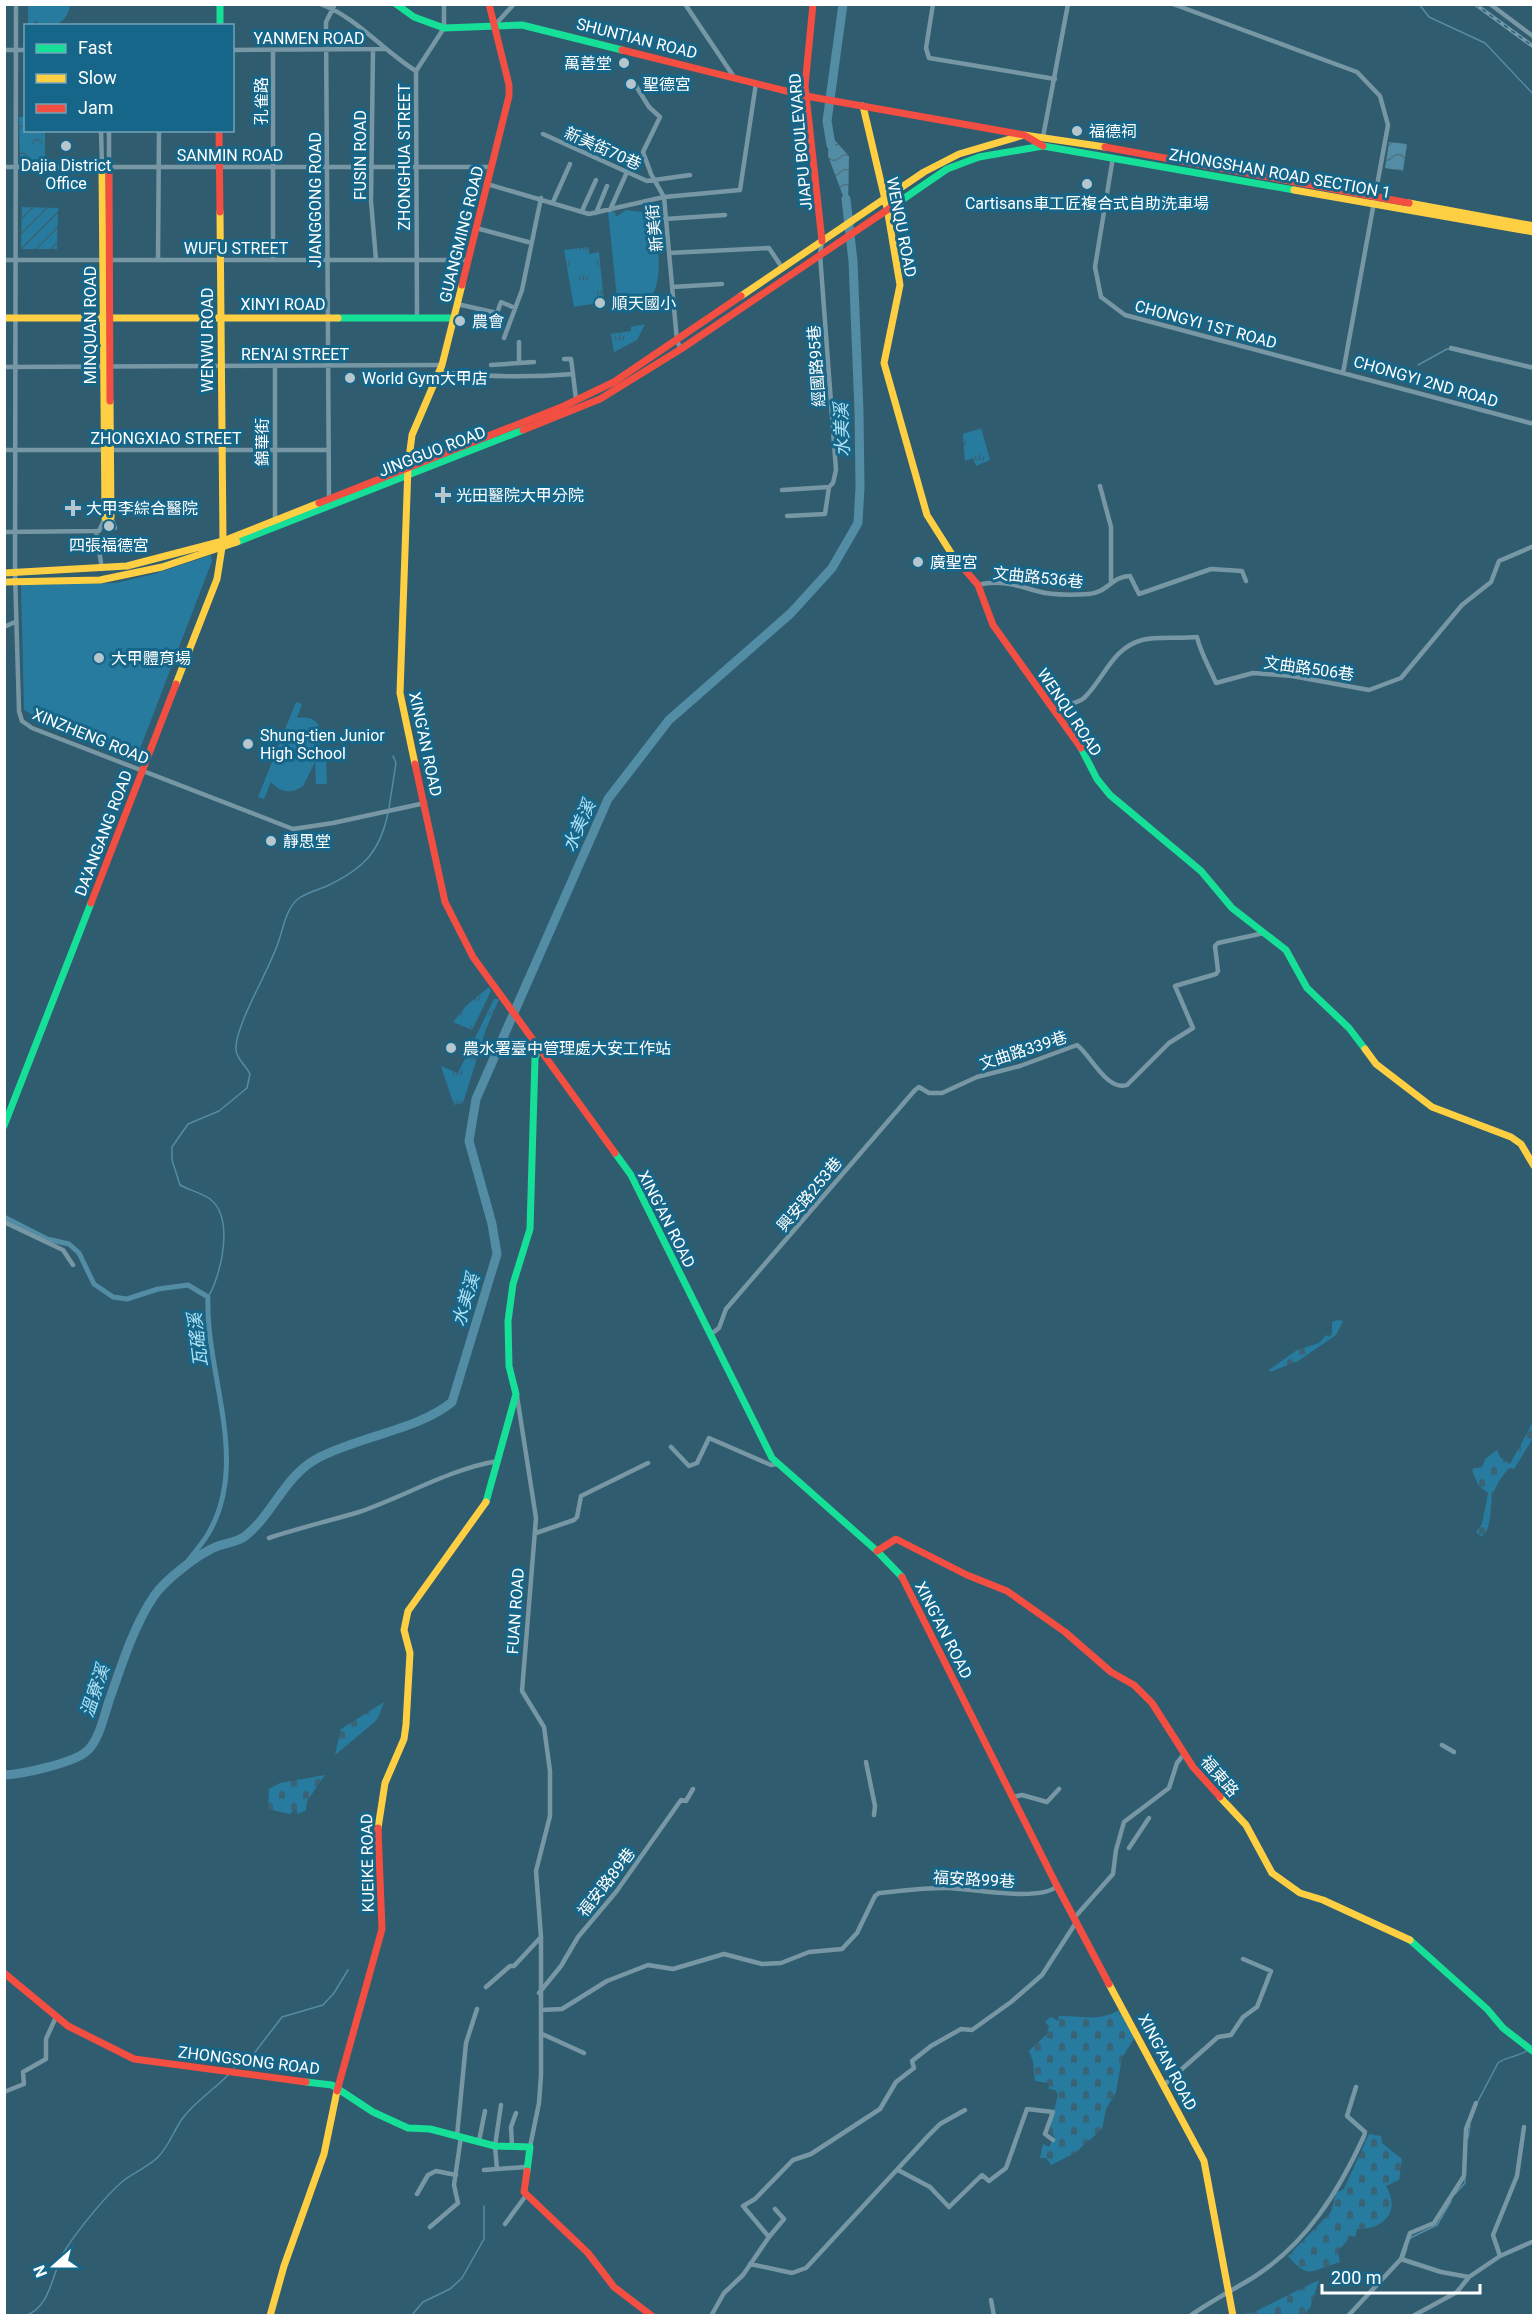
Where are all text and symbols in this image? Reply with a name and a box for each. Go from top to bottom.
street label: SHUNTIAN ROAD [574,14,699,63]
legend [24,24,234,132]
street label: YANMEN ROAD [254,29,364,48]
text: Fast [78,37,113,58]
place label: 萬善堂 [564,54,612,73]
marker: 萬善堂 [617,56,631,70]
text: Slow [78,67,117,88]
street label: JIAPU BOULEVARD [785,73,816,211]
place label: 聖德宮 [643,75,691,94]
street label: 孔雀路 [252,77,271,125]
marker: 聖德宮 [624,77,638,91]
street label: ZHONGHUA STREET [395,83,414,231]
text: Jam [78,97,114,118]
street label: FUSIN ROAD [351,110,370,200]
place label: 福德祠 [1089,122,1137,141]
street label: 新美街70巷 [561,123,644,174]
marker: 福德祠 [1070,124,1084,138]
street label: JIANGGONG ROAD [306,132,325,268]
marker: Dajia District Office [59,139,73,153]
street label: ZHONGSHAN ROAD SECTION 1 [1168,145,1392,202]
street label: SANMIN ROAD [177,146,283,165]
place label: Dajia District Office [21,156,111,193]
street label: GUANGMING ROAD [435,164,488,304]
street label: WENQU ROAD [882,175,921,279]
marker: Cartisans車工匠複合式自助洗車場 [1080,177,1094,191]
place label: Cartisans車工匠複合式自助洗車場 [965,194,1209,213]
street label: 新美街 [643,203,666,253]
street label: WUFU STREET [184,239,289,258]
street label: MINQUAN ROAD [81,266,100,384]
street label: WENWU ROAD [198,288,217,392]
place label: 順天國小 [612,294,676,313]
street label: XINYI ROAD [240,295,326,314]
marker: 順天國小 [593,296,607,310]
street label: CHONGYI 1ST ROAD [1133,296,1279,353]
place label: 農會 [472,312,504,331]
marker: 農會 [453,314,467,328]
street label: 經國路95巷 [804,324,829,408]
street label: REN’AI STREET [241,345,350,364]
street label: CHONGYI 2ND ROAD [1351,352,1500,411]
place label: World Gym大甲店 [362,369,488,388]
marker: World Gym大甲店 [343,371,357,385]
water label: 水美溪 [830,400,853,457]
street label: 錦華街 [253,418,272,466]
street label: JINGGUO ROAD [376,422,489,481]
street label: ZHONGXIAO STREET [91,429,242,448]
marker: 光田醫院大甲分院 [434,486,452,504]
place label: 光田醫院大甲分院 [456,486,584,505]
marker: 大甲李綜合醫院 [64,499,82,517]
place label: 大甲李綜合醫院 [86,499,198,518]
marker: 四張福德宮 [102,519,116,533]
place label: 四張福德宮 [69,536,149,555]
place label: 廣聖宮 [930,553,978,572]
marker: 廣聖宮 [911,555,925,569]
street label: 文曲路536巷 [992,563,1084,592]
place label: 大甲體育場 [111,649,191,668]
marker: 大甲體育場 [92,651,106,665]
street label: 文曲路506巷 [1263,653,1355,684]
street label: WENQU ROAD [1033,665,1106,760]
street label: XING’AN ROAD [405,690,446,798]
street label: XINZHENG ROAD [30,704,152,768]
place label: Shung-tien Junior High School [260,726,385,763]
marker: Shung-tien Junior High School [241,737,255,751]
street label: DA’ANGANG ROAD [71,768,136,899]
water label: 水美溪 [558,794,600,855]
place label: 靜思堂 [283,832,331,851]
marker: 靜思堂 [264,834,278,848]
street label: 文曲路339巷 [977,1027,1069,1074]
place label: 農水署臺中管理處大安工作站 [463,1039,671,1058]
marker: 農水署臺中管理處大安工作站 [444,1041,458,1055]
street label: 興安路253巷 [773,1153,846,1235]
street label: XING’AN ROAD [634,1168,699,1271]
water label: 水美溪 [448,1268,484,1329]
water label: 瓦磘溪 [183,1309,211,1368]
street label: FUAN ROAD [503,1567,528,1655]
street label: XING’AN ROAD [911,1579,976,1682]
water label: 溫寮溪 [76,1659,114,1720]
street label: 福東路 [1197,1752,1243,1801]
street label: KUEIKE ROAD [357,1814,378,1912]
street label: 福安路89巷 [574,1844,639,1920]
street label: 福安路99巷 [933,1868,1015,1891]
street label: XING’AN ROAD [1134,2011,1201,2114]
street label: ZHONGSONG ROAD [177,2042,321,2079]
north arrow [24,2236,84,2296]
scale bar [1322,2257,1480,2295]
text: N [30,2263,51,2280]
text: 200 m [1331,2267,1382,2288]

